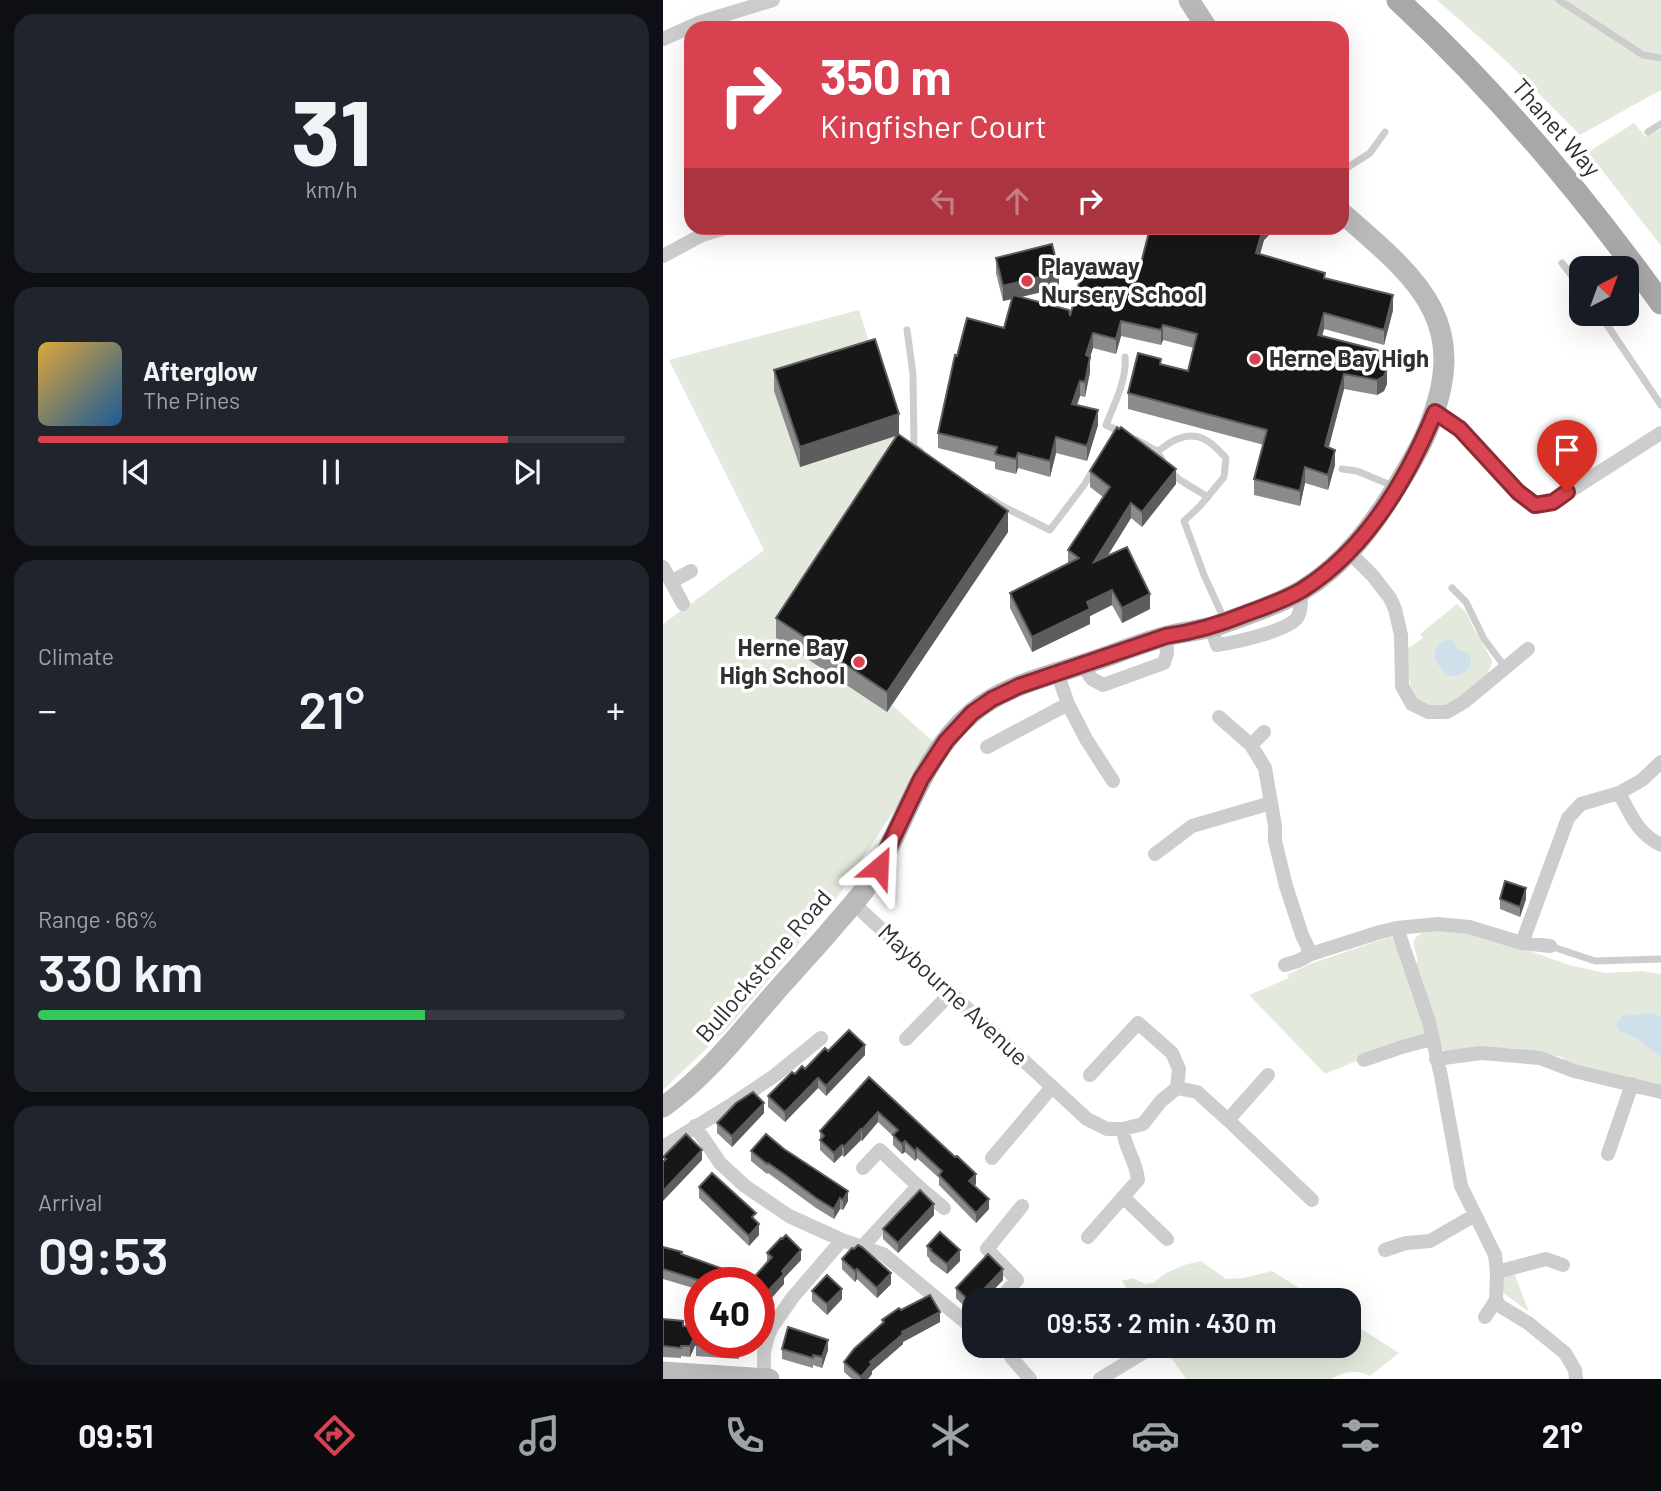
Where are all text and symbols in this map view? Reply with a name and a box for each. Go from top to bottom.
text: 350 m [820,46,952,105]
icon: right [705,49,796,140]
street label: Thanet Way [1507,72,1608,182]
text: 31 [291,75,372,184]
text: Kingfisher Court [820,106,1047,144]
text: km/h [305,175,358,203]
icon: left [925,182,963,220]
icon: ahead [998,182,1036,220]
icon: right [1071,182,1109,220]
place label: Playaway Nursery School [1041,251,1203,308]
north arrow [1569,256,1639,326]
map controls [1569,256,1639,326]
marker: Playaway Nursery School [1019,273,1035,289]
place label: Herne Bay High [1269,343,1429,372]
marker: Herne Bay High [1247,351,1263,367]
text: Afterglow [143,355,258,386]
text: The Pines [143,386,240,414]
pin [1537,420,1597,492]
icon: arrive [1548,431,1586,469]
icon: previous [117,453,155,491]
icon: pause [312,453,350,491]
icon: next [508,453,546,491]
place label: Herne Bay High School [720,632,845,689]
text: Climate [38,642,114,670]
marker: Herne Bay High School [851,654,867,670]
text: 21° [298,677,365,739]
text: − [38,686,57,732]
text: + [606,686,625,732]
position arrow [842,830,916,904]
street label: Bullockstone Road [689,883,837,1047]
text: Range · 66% [38,905,158,933]
street label: Maybourne Avenue [873,917,1035,1071]
text: 330 km [38,940,203,1002]
text: Arrival [38,1188,102,1216]
text: 09:53 [38,1223,169,1285]
speed limit sign: 40 [684,1267,775,1358]
text: 09:53 · 2 min · 430 m [1046,1307,1277,1338]
icon: directions [310,1411,359,1460]
icon: music [515,1411,564,1460]
icon: phone [720,1411,769,1460]
icon: climate [926,1411,975,1460]
icon: car [1131,1411,1180,1460]
icon: filters [1336,1411,1385,1460]
text: 09:51 [78,1416,153,1454]
text: 21° [1542,1416,1583,1454]

